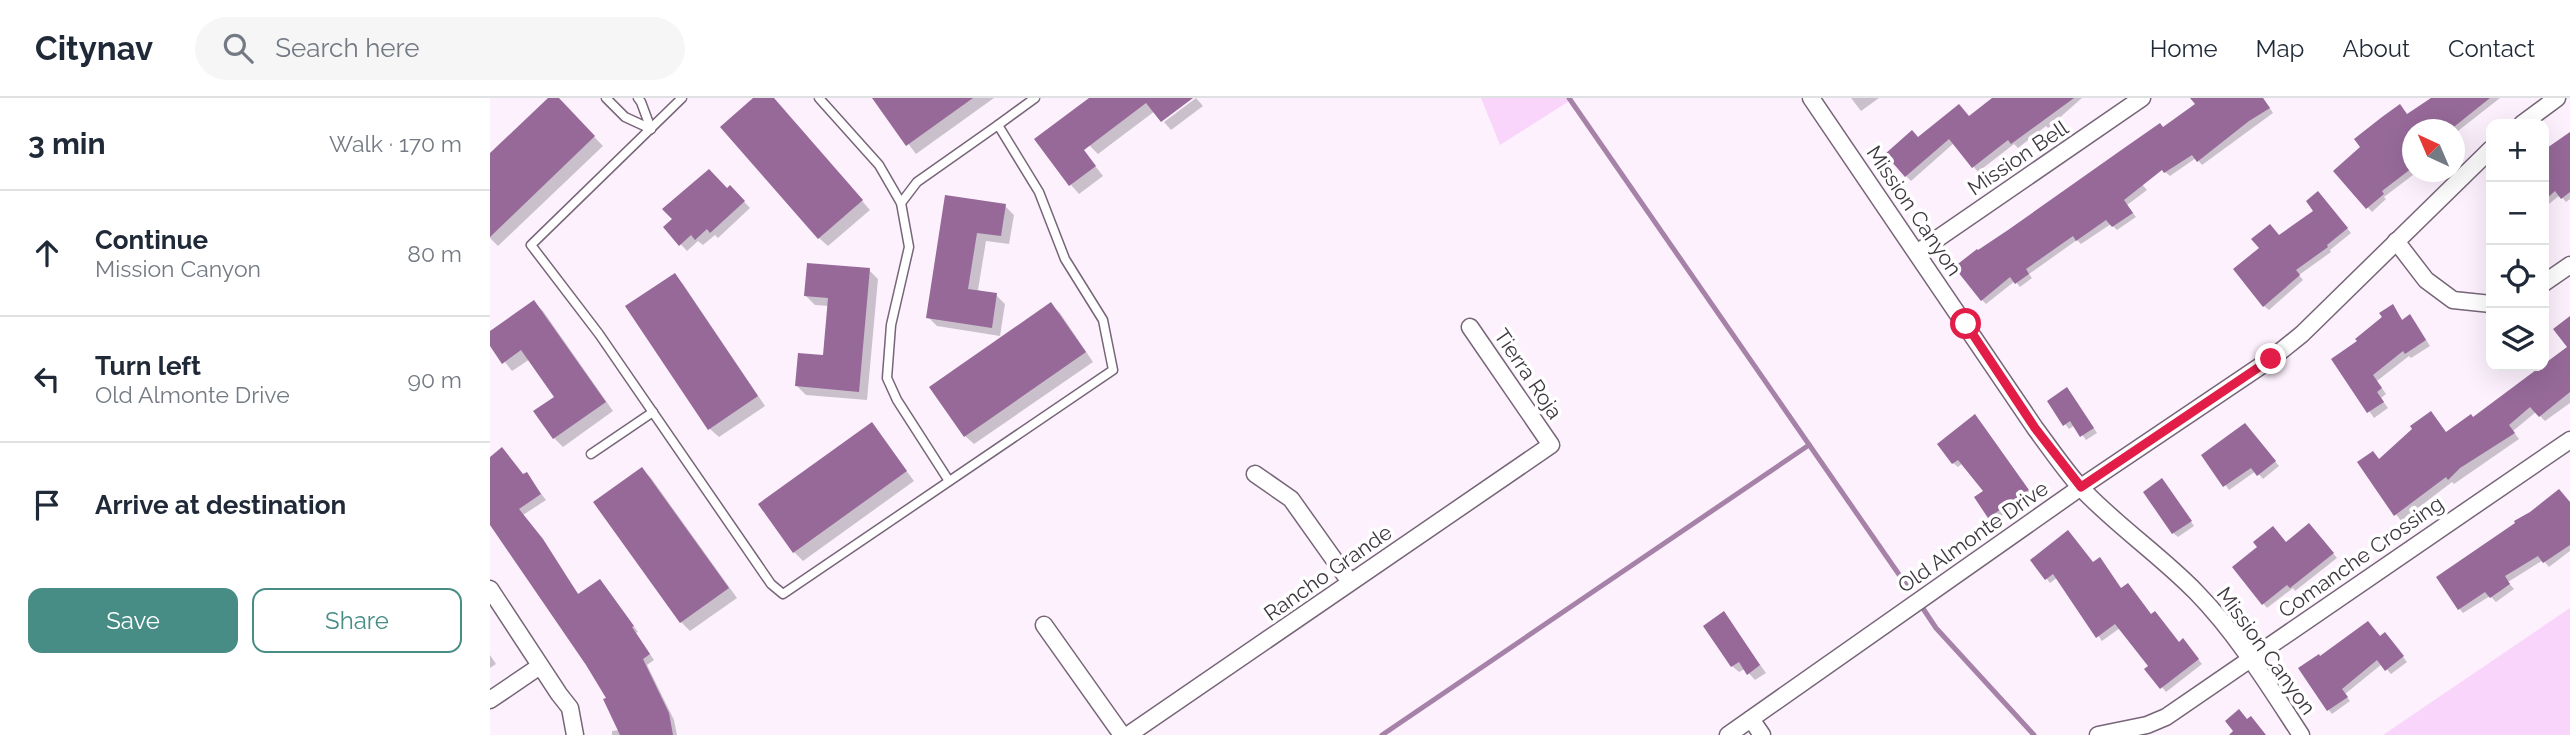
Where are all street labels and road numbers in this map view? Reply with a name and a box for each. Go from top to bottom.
street label: Mission Bell [1963,115,2073,200]
street label: Mission Canyon [1862,141,1967,281]
street label: Tierra Roja [1489,324,1568,424]
street label: Old Almonte Drive [1893,475,2053,598]
street label: Comanche Crossing [2274,490,2448,623]
street label: Rancho Grande [1259,519,1396,626]
street label: Mission Canyon [2212,582,2321,719]

